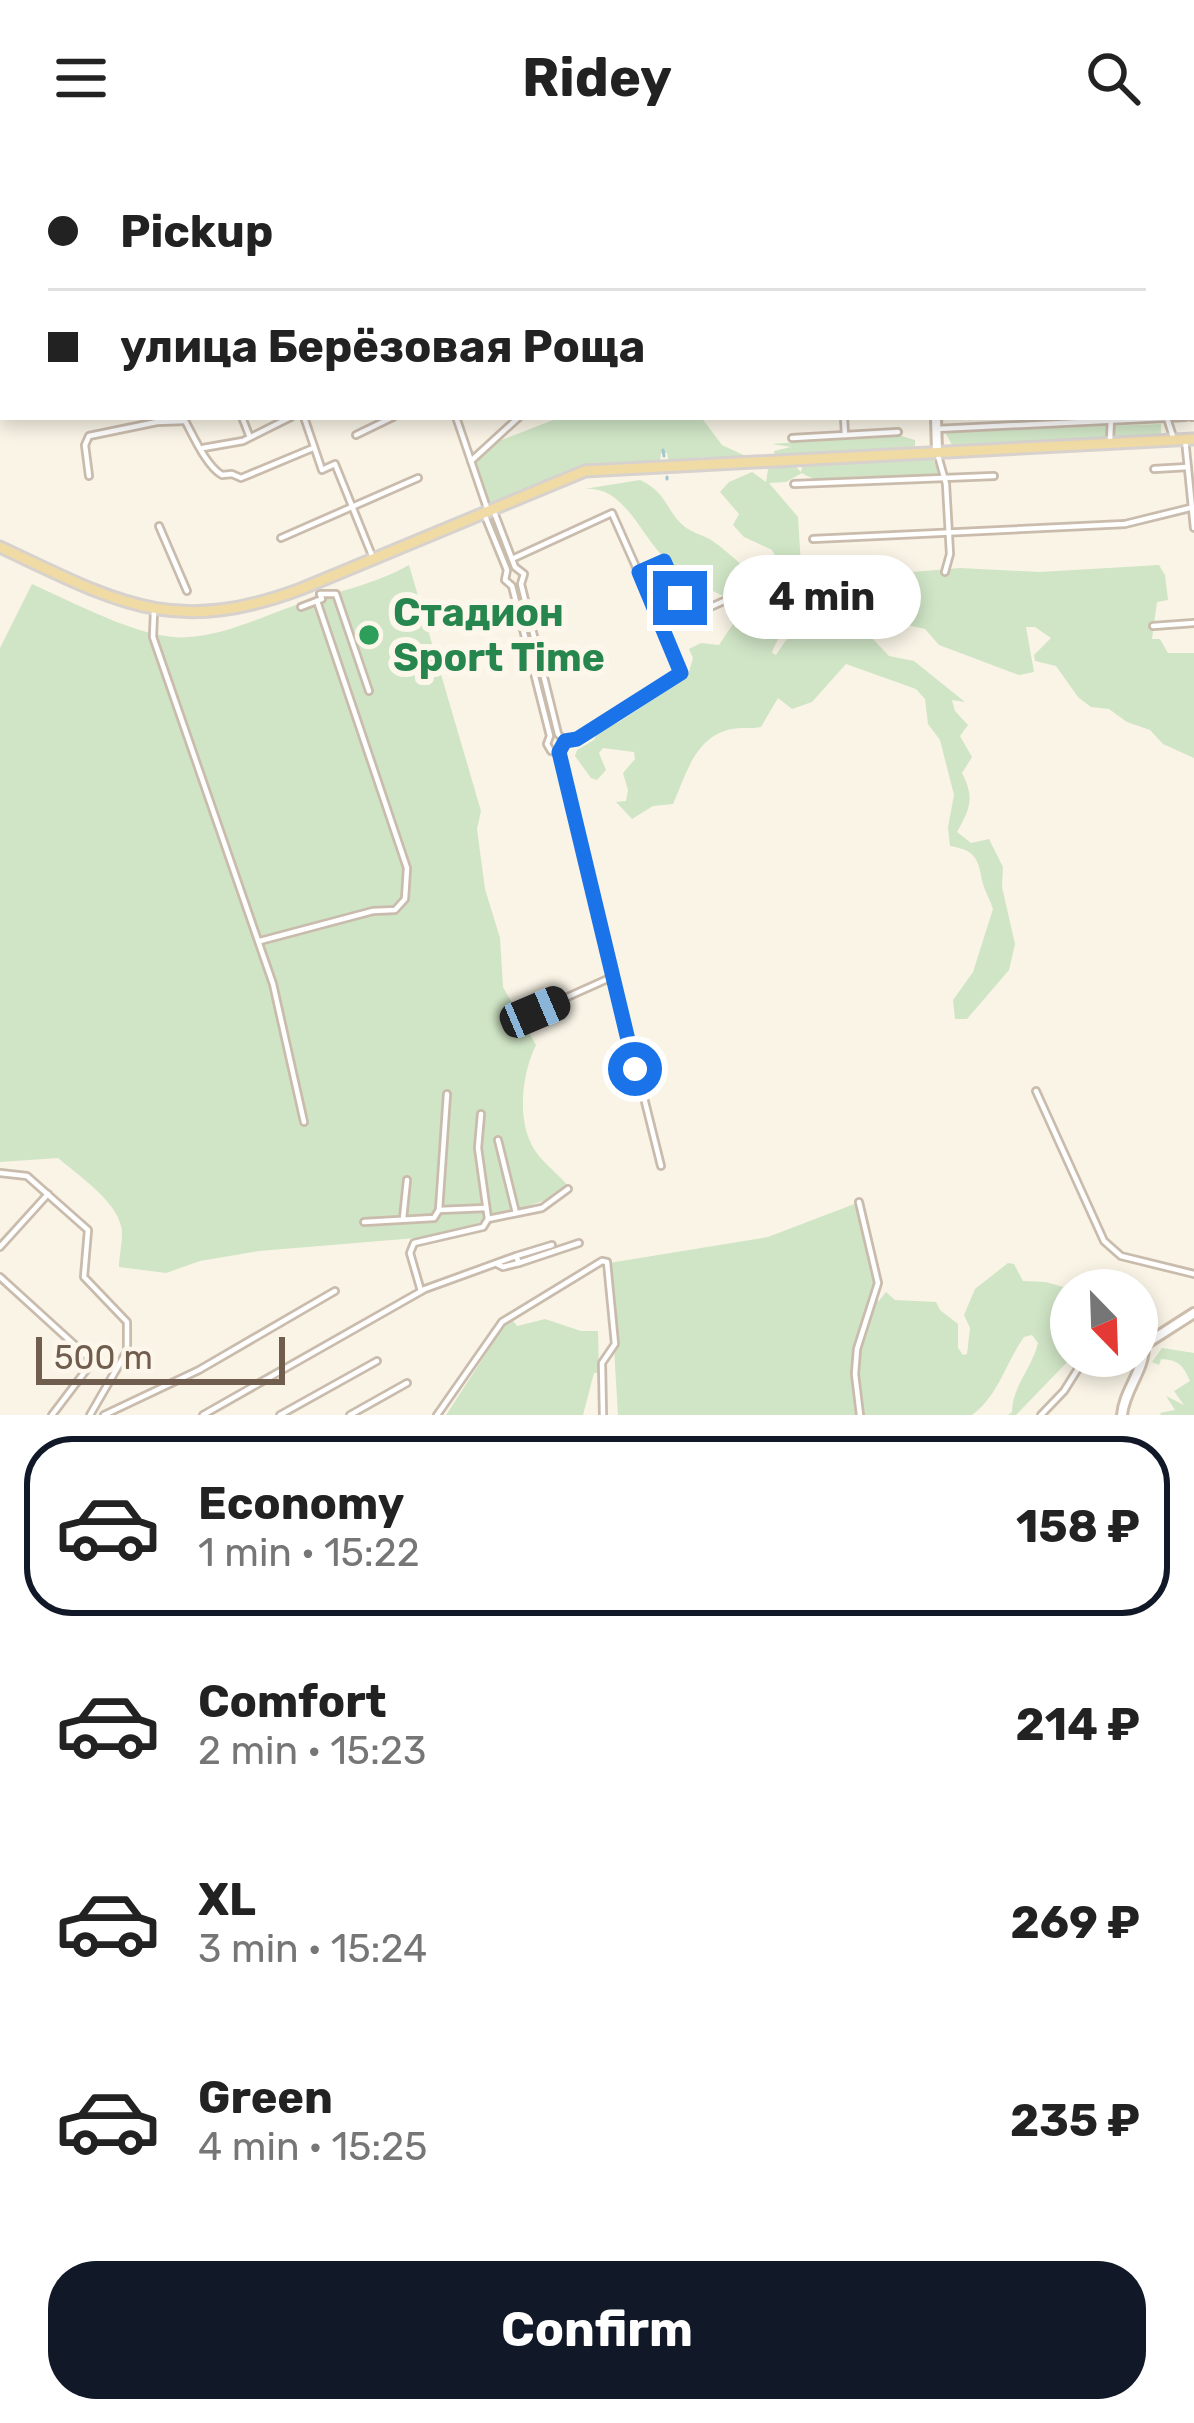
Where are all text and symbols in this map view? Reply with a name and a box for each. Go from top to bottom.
icon: menu [48,45,114,111]
icon: search [1080,45,1146,111]
text: Ridey [522,46,672,110]
text: Pickup [120,205,273,258]
text: улица Берёзовая Роща [120,320,645,373]
callout: 4 min [722,556,920,640]
route end [653,571,707,625]
text: 4 min [769,574,875,620]
place label: Стадион Sport Time [393,590,605,681]
marker: Стадион Sport Time [356,622,382,648]
car [495,981,575,1043]
route start [608,1042,662,1096]
north arrow [1050,1269,1158,1377]
map controls [1050,1269,1158,1377]
scale bar [36,1331,285,1384]
text: 500 m [54,1338,153,1377]
icon: car [54,1472,162,1580]
text: Economy [198,1477,404,1530]
text: 158 ₽ [1016,1500,1140,1553]
text: 1 min · 15:22 [198,1530,420,1576]
icon: car [54,1670,162,1778]
text: Comfort [198,1675,387,1728]
text: 214 ₽ [1016,1698,1140,1751]
text: 2 min · 15:23 [198,1728,426,1774]
icon: car [54,1868,162,1976]
text: XL [198,1873,256,1926]
text: 269 ₽ [1011,1896,1140,1949]
text: 3 min · 15:24 [198,1926,427,1972]
icon: car [54,2066,162,2174]
text: Green [198,2071,333,2124]
text: 235 ₽ [1010,2094,1140,2147]
text: 4 min · 15:25 [198,2124,427,2170]
button: Confirm [48,2261,1146,2399]

